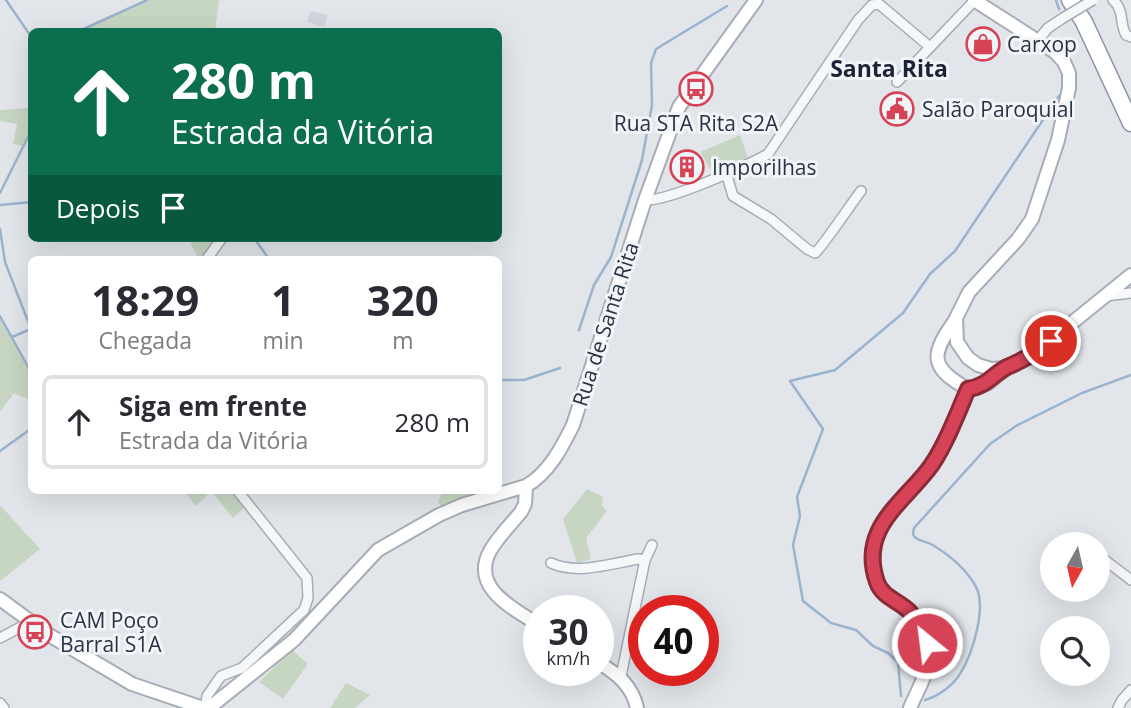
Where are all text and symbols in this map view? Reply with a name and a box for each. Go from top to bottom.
shop icon: Carxop [964,25,1002,63]
place label: Carxop [1007,30,1077,58]
text: 280 m [171,47,316,113]
district label: Santa Rita [830,52,948,84]
icon: ahead [56,56,147,147]
bus stop icon: Rua STA Rita S2A [677,70,715,108]
public building icon: Salão Paroquial [878,90,916,128]
place label: Salão Paroquial [922,95,1074,123]
place label: Rua STA Rita S2A [614,109,779,137]
text: Estrada da Vitória [171,110,434,153]
building icon: Imporilhas [668,148,706,186]
place label: Imporilhas [712,153,817,181]
icon: arrive [154,189,192,227]
text: Depois [56,190,140,226]
street label: Rua de Santa Rita [565,238,645,410]
text: 18:29 [91,271,199,328]
text: 1 [271,271,295,328]
text: 320 [367,271,439,328]
pin [1021,311,1081,371]
icon: arrive [1032,322,1070,360]
text: Chegada [98,324,192,356]
text: min [262,324,304,356]
text: m [392,324,413,356]
text: Siga em frente [119,388,307,424]
icon: ahead [60,403,98,441]
text: 280 m [395,404,470,440]
text: Estrada da Vitória [119,424,308,456]
north arrow [1040,532,1110,602]
map controls [1040,532,1110,686]
speed limit sign: 40 [628,595,719,686]
place label: CAM Poço Barral S1A [60,606,162,658]
position arrow [890,606,964,680]
text: 30 [548,608,589,655]
bus stop icon: CAM Poço Barral S1A [16,613,54,651]
button: search [1040,616,1110,686]
text: km/h [547,646,590,670]

